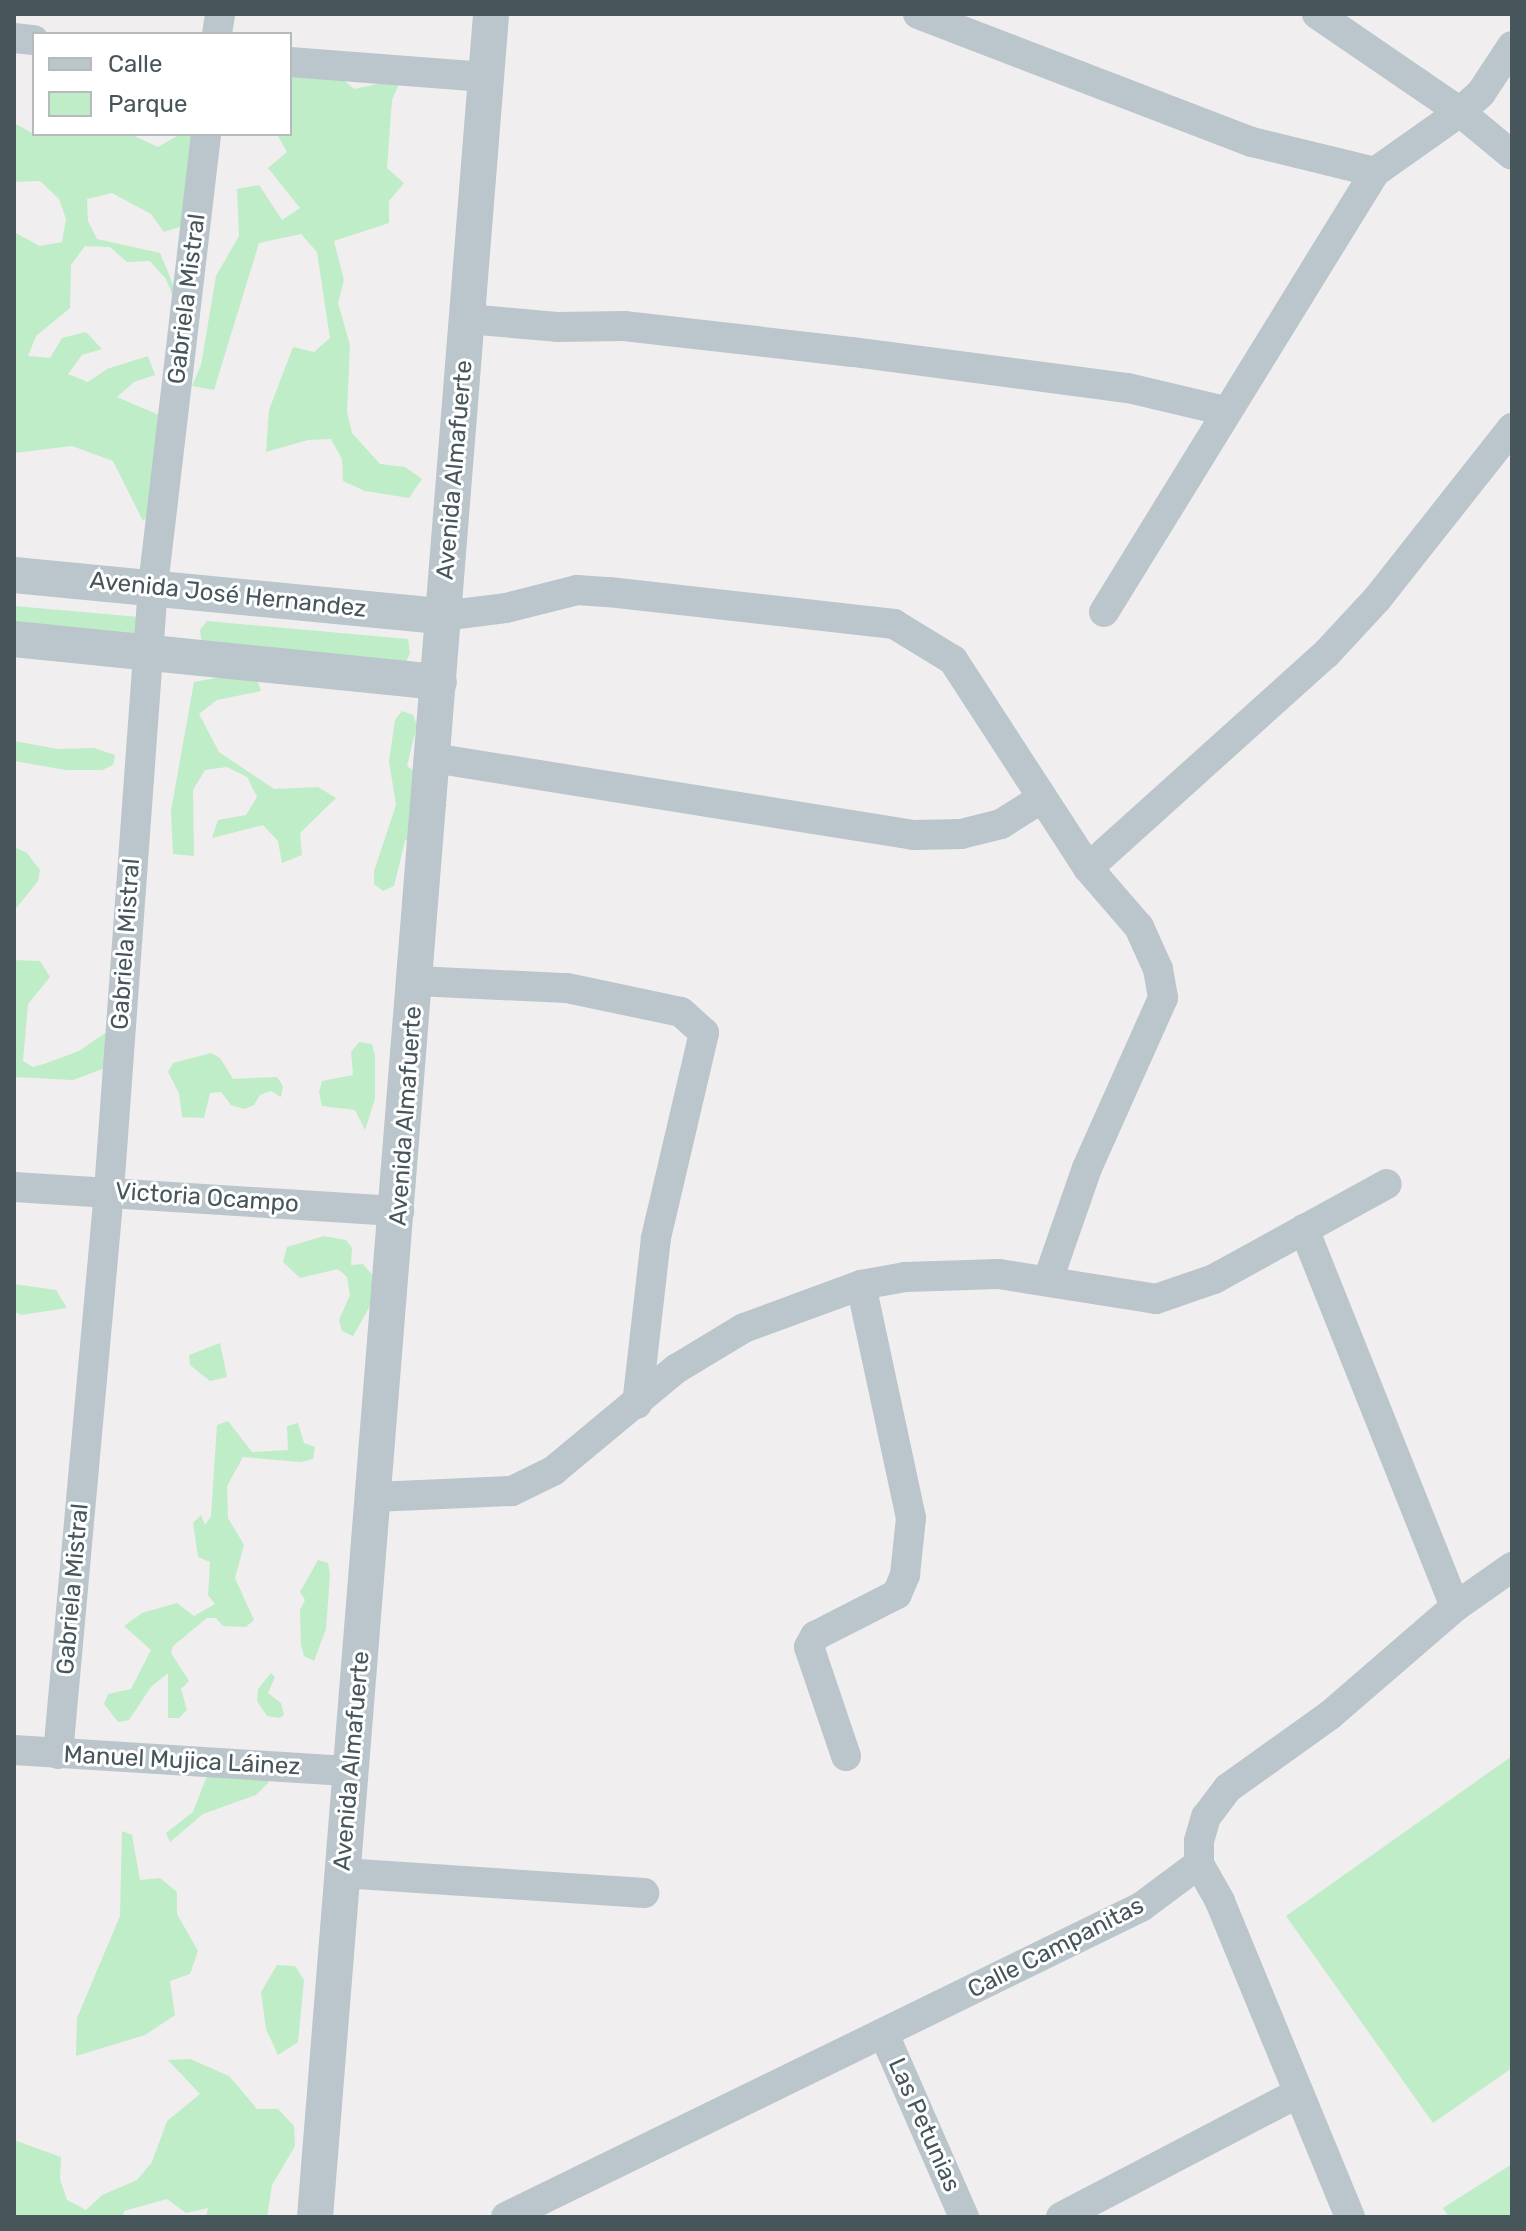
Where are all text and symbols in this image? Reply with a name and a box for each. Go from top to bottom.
legend [32,32,292,136]
text: Calle [108,50,162,78]
text: Parque [108,90,187,118]
street label: Gabriela Mistral [162,212,212,386]
street label: Avenida Almafuerte [431,359,479,581]
street label: Avenida José Hernandez [88,566,368,624]
street label: Gabriela Mistral [106,857,146,1031]
street label: Avenida Almafuerte [384,1005,428,1227]
street label: Victoria Ocampo [114,1177,300,1219]
street label: Gabriela Mistral [51,1502,95,1676]
street label: Avenida Almafuerte [328,1650,376,1872]
street label: Manuel Mujica Láinez [63,1740,301,1782]
street label: Calle Campanitas [963,1891,1149,2005]
street label: Las Petunias [882,2054,966,2196]

